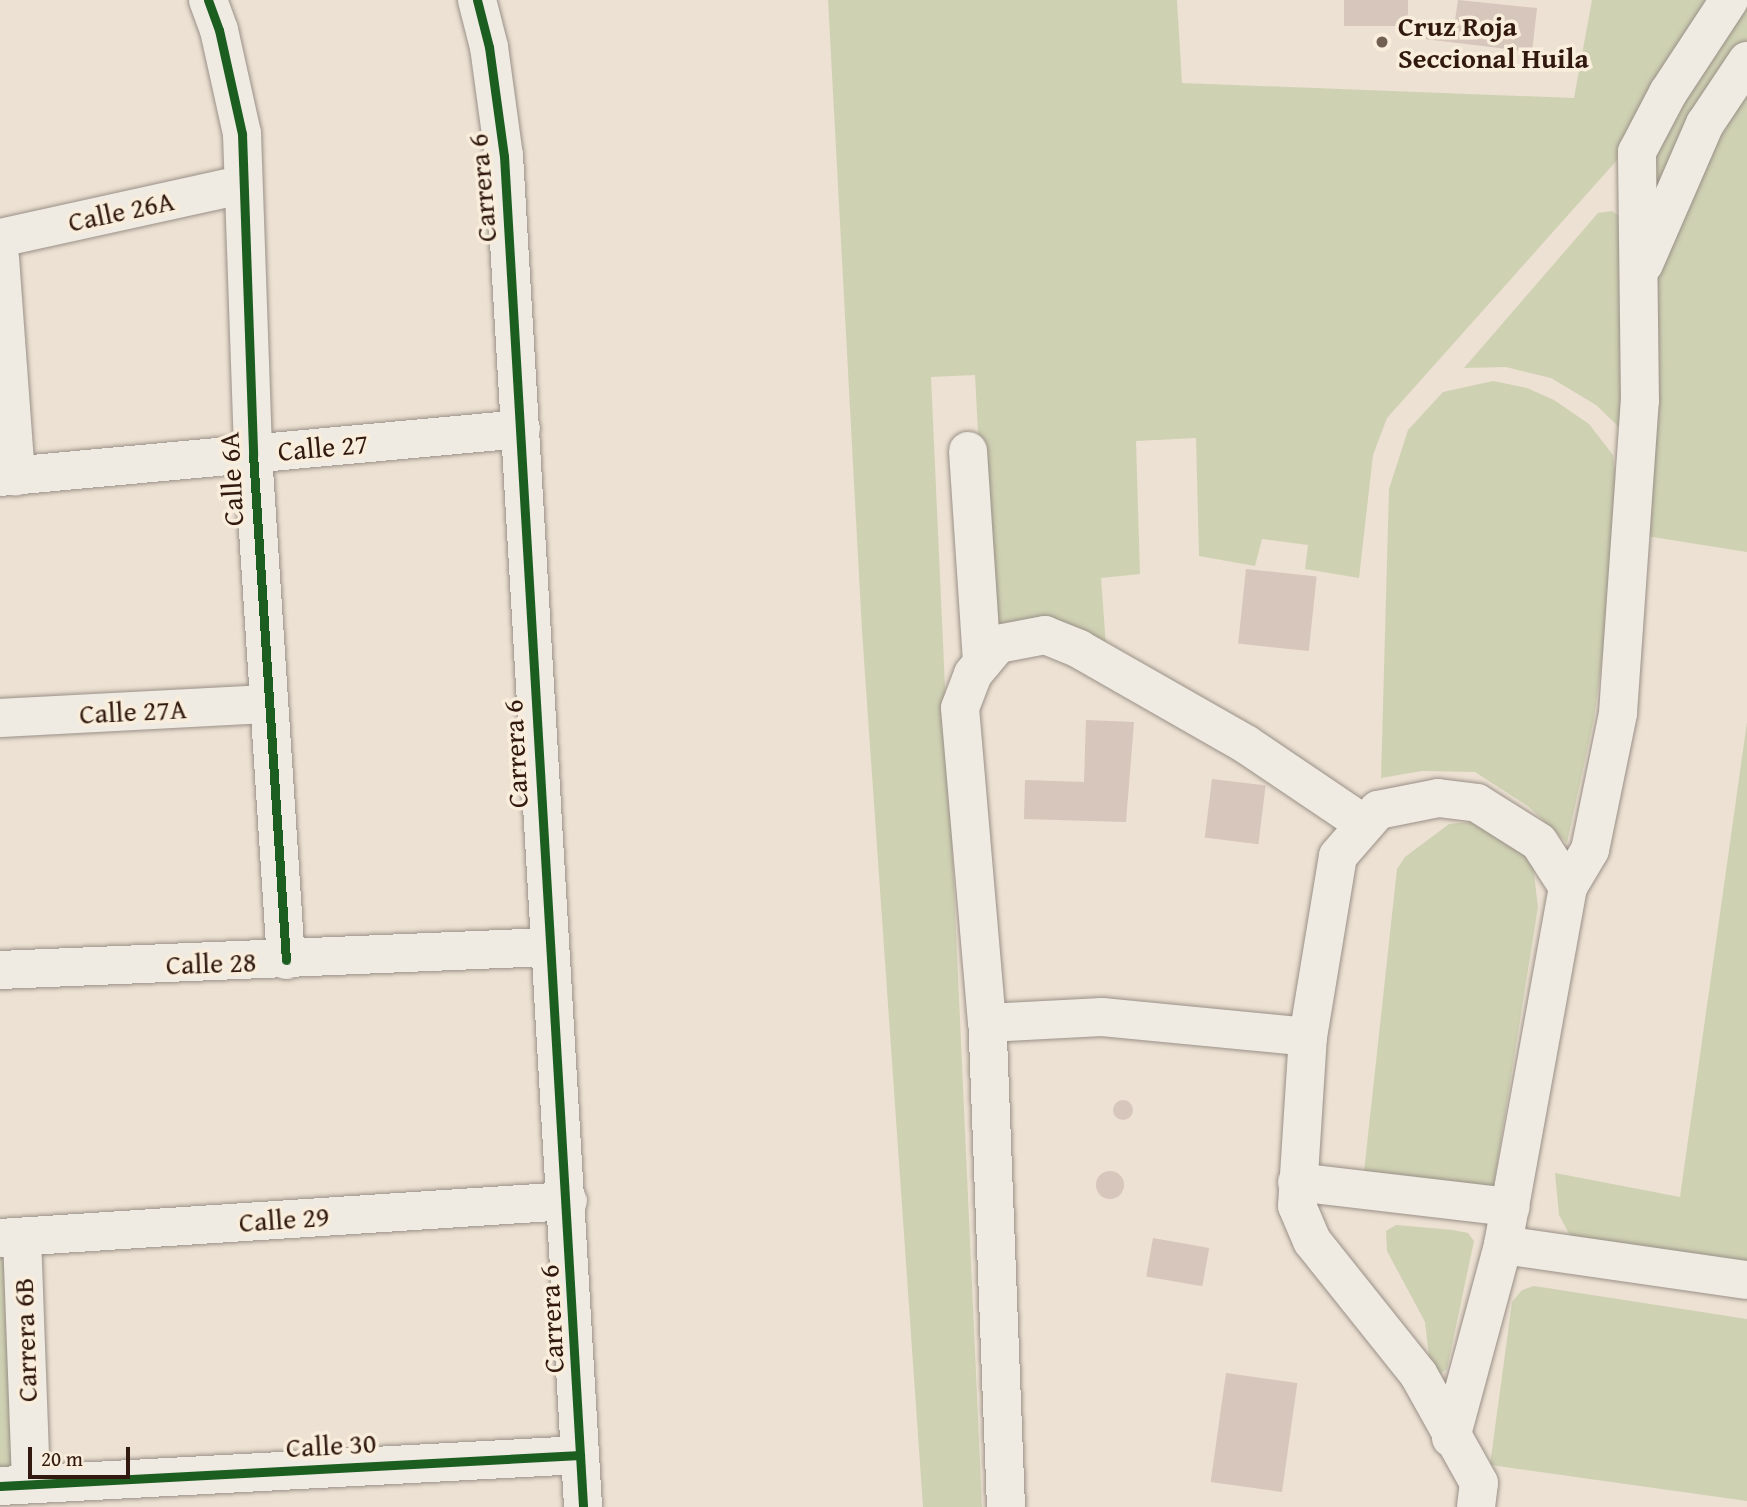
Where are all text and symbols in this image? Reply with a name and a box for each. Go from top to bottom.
place label: Cruz Roja Seccional Huila [1398,9,1589,75]
marker: Cruz Roja Seccional Huila [1372,32,1392,52]
street label: Carrera 6 [461,133,503,243]
street label: Calle 26A [65,183,177,239]
street label: Calle 27 [276,426,370,468]
street label: Calle 6A [212,431,250,527]
street label: Calle 27A [78,691,188,731]
street label: Carrera 6 [495,699,535,809]
street label: Calle 28 [165,945,257,981]
street label: Calle 29 [238,1199,330,1239]
street label: Carrera 6 [531,1264,571,1374]
street label: Carrera 6B [6,1277,44,1403]
street label: Calle 30 [285,1426,377,1464]
scale bar [32,1434,133,1478]
text: 20 m [41,1443,83,1474]

